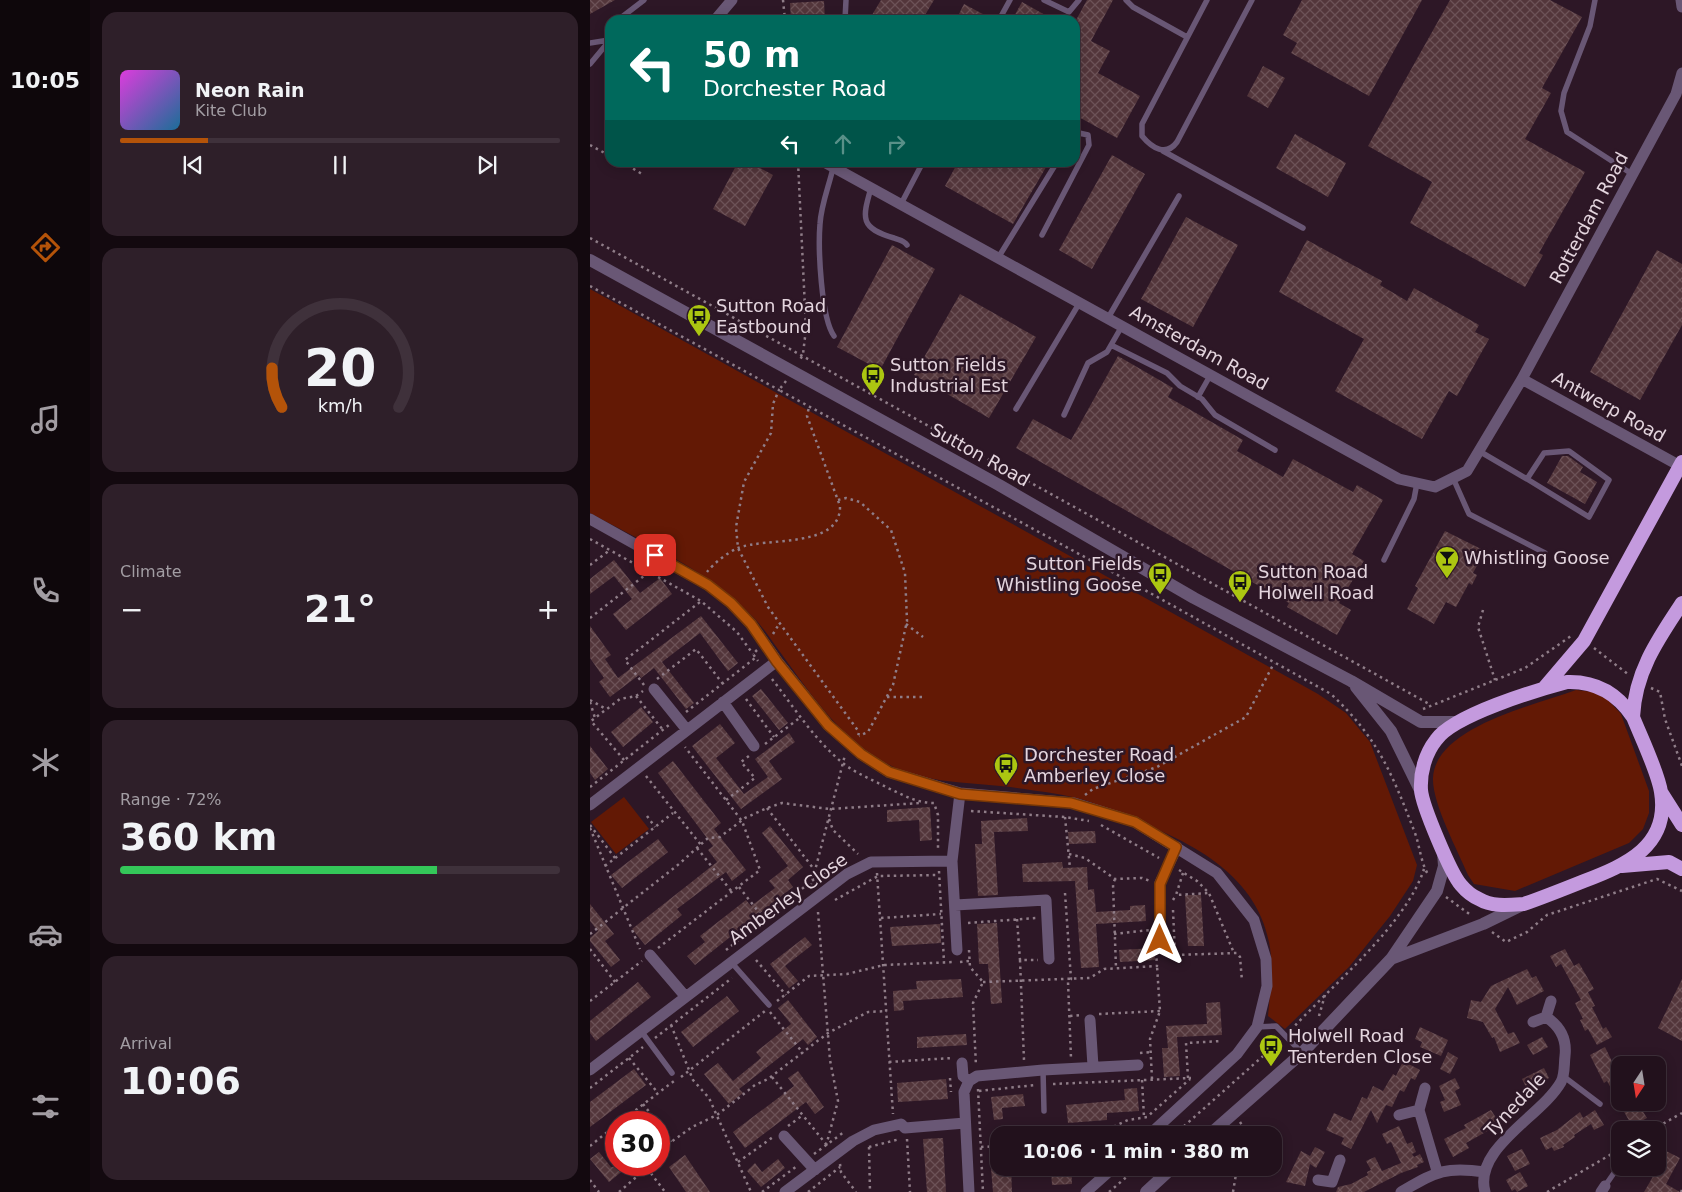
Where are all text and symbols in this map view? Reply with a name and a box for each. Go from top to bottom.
icon: left [620,35,685,100]
text: 50 m [703,35,800,75]
text: 10:05 [10,68,80,93]
text: Dorchester Road [703,76,886,101]
text: Neon Rain [195,79,304,101]
text: Kite Club [195,101,267,120]
icon: left [776,130,804,158]
icon: ahead [829,130,857,158]
icon: right [882,130,910,158]
street label: Rotterdam Road [1545,148,1632,287]
icon: previous [179,151,207,179]
icon: pause [326,151,354,179]
icon: next [473,151,501,179]
icon: directions [28,230,63,265]
place label: Sutton Road Eastbound [716,295,826,337]
street label: Amsterdam Road [1126,301,1272,394]
bus stop icon: Sutton Road Eastbound [686,303,712,337]
text: 20 [304,338,376,398]
place label: Sutton Fields Industrial Est [890,354,1008,396]
bus stop icon: Sutton Fields Industrial Est [860,362,886,396]
street label: Antwerp Road [1549,367,1670,446]
text: km/h [317,395,363,416]
icon: music [28,402,63,437]
street label: Sutton Road [927,419,1034,490]
pin [634,534,676,576]
icon: arrive [641,541,669,569]
bar icon: Whistling Goose [1434,545,1460,579]
place label: Whistling Goose [1464,547,1610,568]
place label: Sutton Fields Whistling Goose [996,553,1142,595]
bus stop icon: Sutton Fields Whistling Goose [1147,561,1173,595]
place label: Sutton Road Holwell Road [1258,561,1374,603]
text: Climate [120,562,182,581]
bus stop icon: Sutton Road Holwell Road [1227,569,1253,603]
icon: phone [28,573,63,608]
text: 21° [304,587,376,631]
text: − [120,593,143,626]
text: + [537,593,560,626]
place label: Dorchester Road Amberley Close [1024,744,1174,786]
icon: climate [28,745,63,780]
bus stop icon: Dorchester Road Amberley Close [993,752,1019,786]
text: Range · 72% [120,790,222,809]
text: 360 km [120,815,277,859]
street label: Amberley Close [724,849,851,949]
position arrow [1133,913,1185,965]
icon: car [28,917,63,952]
place label: Holwell Road Tenterden Close [1287,1025,1432,1067]
bus stop icon: Holwell Road Tenterden Close [1258,1033,1284,1067]
text: Arrival [120,1034,172,1053]
north arrow [1611,1056,1666,1111]
map controls [1611,1056,1666,1176]
text: 10:06 [120,1059,241,1103]
street label: Tynedale [1479,1068,1550,1142]
icon: filters [28,1089,63,1124]
speed limit sign: 30 [605,1111,670,1176]
button: layers [1611,1121,1666,1176]
text: 10:06 · 1 min · 380 m [1022,1140,1250,1162]

